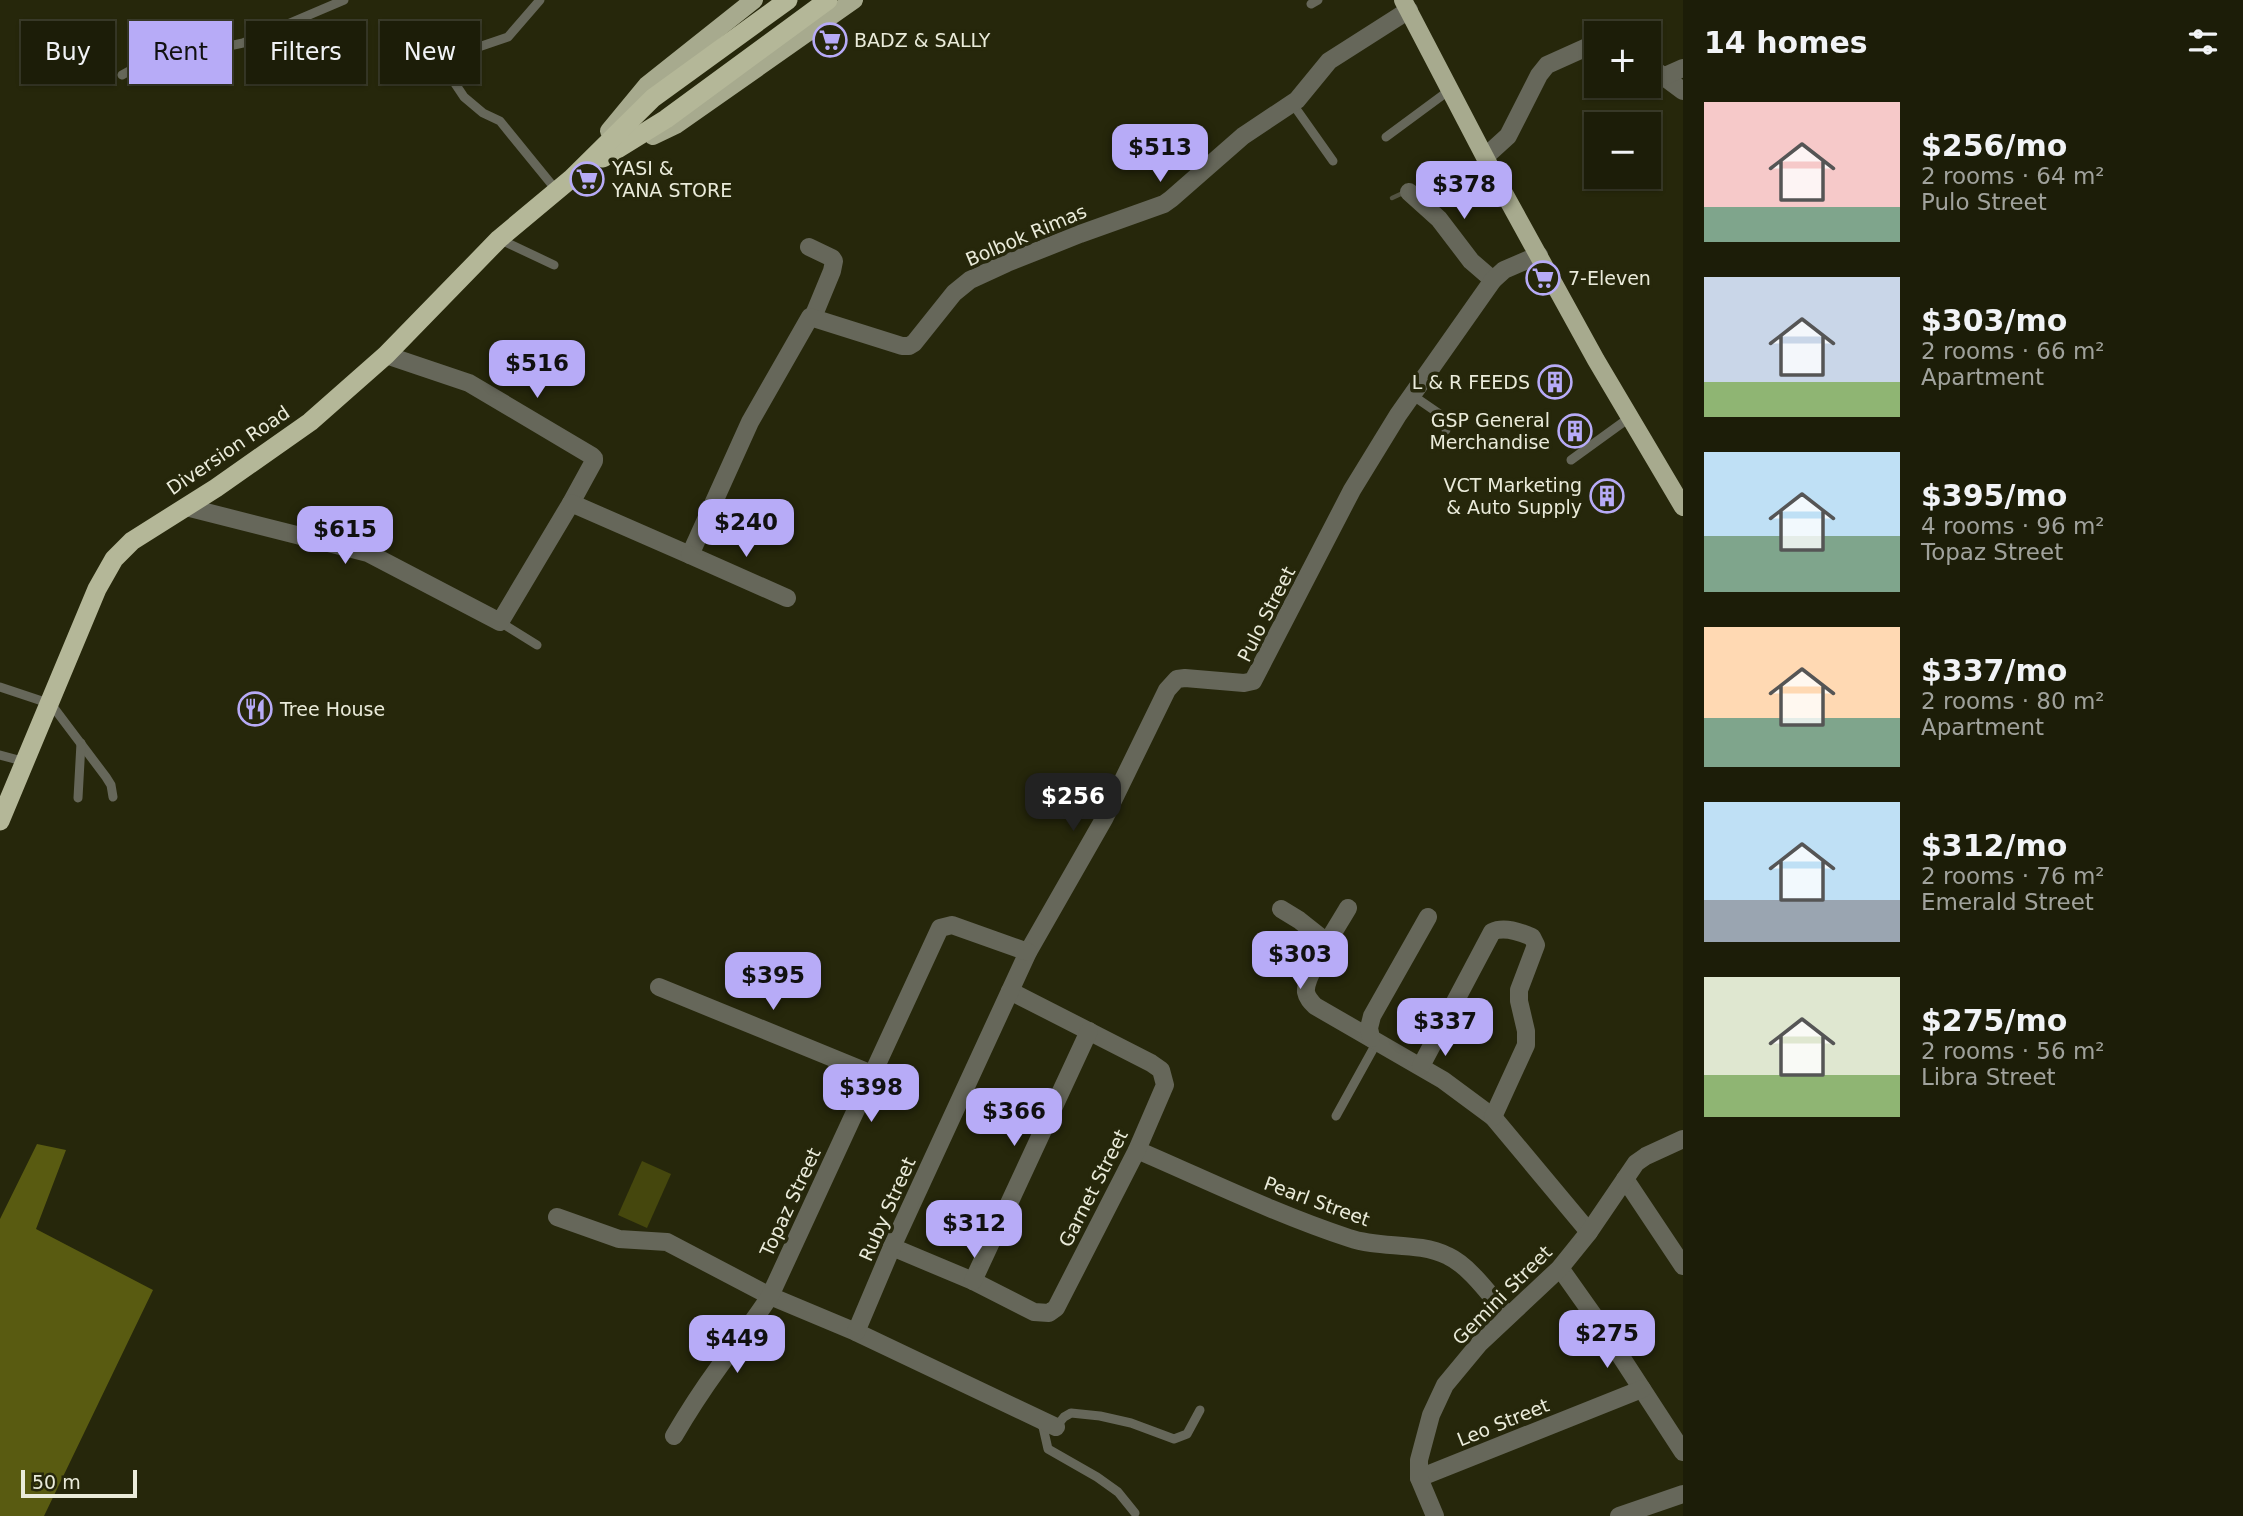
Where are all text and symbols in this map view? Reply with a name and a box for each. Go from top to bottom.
chip: Buy [21,21,115,84]
chip: Rent [129,21,232,84]
chip: Filters [246,21,366,84]
chip: New [380,21,480,84]
supermarket icon: BADZ & SALLY [811,21,849,59]
map controls [1584,21,1661,189]
button: + [1584,21,1661,98]
icon: filters [2184,23,2222,61]
text: 14 homes [1704,25,1868,60]
place label: BADZ & SALLY [854,29,991,51]
button: − [1584,112,1661,189]
pin: $513 [1119,124,1201,184]
text: $256/mo [1921,128,2067,163]
icon: home [1760,130,1844,214]
text: $513 [1128,134,1192,160]
place label: YASI & YANA STORE [611,157,732,201]
supermarket icon: YASI & YANA STORE [568,160,606,198]
pin: $378 [1423,162,1505,221]
text: 2 rooms · 64 m² [1921,163,2105,189]
text: $378 [1432,171,1496,197]
text: Pulo Street [1921,189,2047,215]
street label: Bolbok Rimas [962,200,1090,270]
supermarket icon: 7-Eleven [1524,259,1562,297]
place label: 7-Eleven [1568,267,1651,289]
text: $303/mo [1921,303,2067,338]
icon: home [1760,305,1844,389]
text: 2 rooms · 66 m² [1921,338,2105,364]
pin: $516 [496,340,578,400]
text: $516 [505,350,569,376]
building icon: L & R FEEDS [1536,363,1574,401]
text: Apartment [1921,364,2044,390]
place label: L & R FEEDS [1412,371,1530,393]
street label: Diversion Road [162,401,294,499]
place label: GSP General Merchandise [1429,409,1550,453]
building icon: GSP General Merchandise [1556,412,1594,450]
place label: VCT Marketing & Auto Supply [1443,474,1582,518]
building icon: VCT Marketing & Auto Supply [1588,477,1626,515]
text: $395/mo [1921,478,2067,513]
icon: home [1760,480,1844,564]
pin: $240 [705,500,787,559]
pin: $615 [304,506,386,566]
text: $240 [714,509,778,535]
text: 4 rooms · 96 m² [1921,513,2105,539]
text: $615 [313,516,377,542]
text: Topaz Street [1921,539,2063,565]
street label: Pulo Street [1233,563,1299,665]
text: $337/mo [1921,653,2067,688]
icon: home [1760,655,1844,739]
text: 2 rooms · 80 m² [1921,688,2105,714]
restaurant icon: Tree House [236,690,274,728]
place label: Tree House [279,698,385,720]
text: Apartment [1921,714,2044,740]
pin: $256 [1032,774,1114,833]
text: $256 [1041,783,1105,809]
text: $312/mo [1921,828,2067,863]
icon: home [1760,830,1844,914]
text: 2 rooms · 76 m² [1921,863,2105,889]
text: Emerald Street [1921,889,2094,915]
pin: $303 [1259,932,1341,991]
text: $303 [1268,941,1332,967]
pin: $395 [732,953,814,1012]
text: $395 [741,962,805,988]
pin: $337 [1404,998,1486,1058]
text: $275/mo [1921,1003,2067,1038]
icon: home [1760,1005,1844,1089]
text: $337 [1413,1008,1477,1034]
text: 2 rooms · 56 m² [1921,1038,2105,1064]
pin: $398 [830,1064,912,1124]
text: Libra Street [1921,1064,2056,1090]
text: $398 [839,1074,903,1100]
pin: $366 [973,1088,1055,1148]
text: $366 [982,1098,1046,1124]
street label: Garnet Street [1054,1126,1132,1250]
street label: Topaz Street [755,1144,825,1261]
street label: Ruby Street [854,1154,920,1264]
street label: Pearl Street [1261,1172,1373,1230]
pin: $312 [933,1200,1015,1260]
text: $312 [942,1210,1006,1236]
street label: Gemini Street [1448,1241,1556,1349]
pin: $275 [1566,1310,1648,1370]
pin: $449 [696,1316,778,1375]
text: $275 [1575,1320,1639,1346]
text: $449 [705,1325,769,1351]
street label: Leo Street [1454,1394,1552,1450]
scale bar [21,1467,136,1499]
text: 50 m [32,1471,81,1493]

